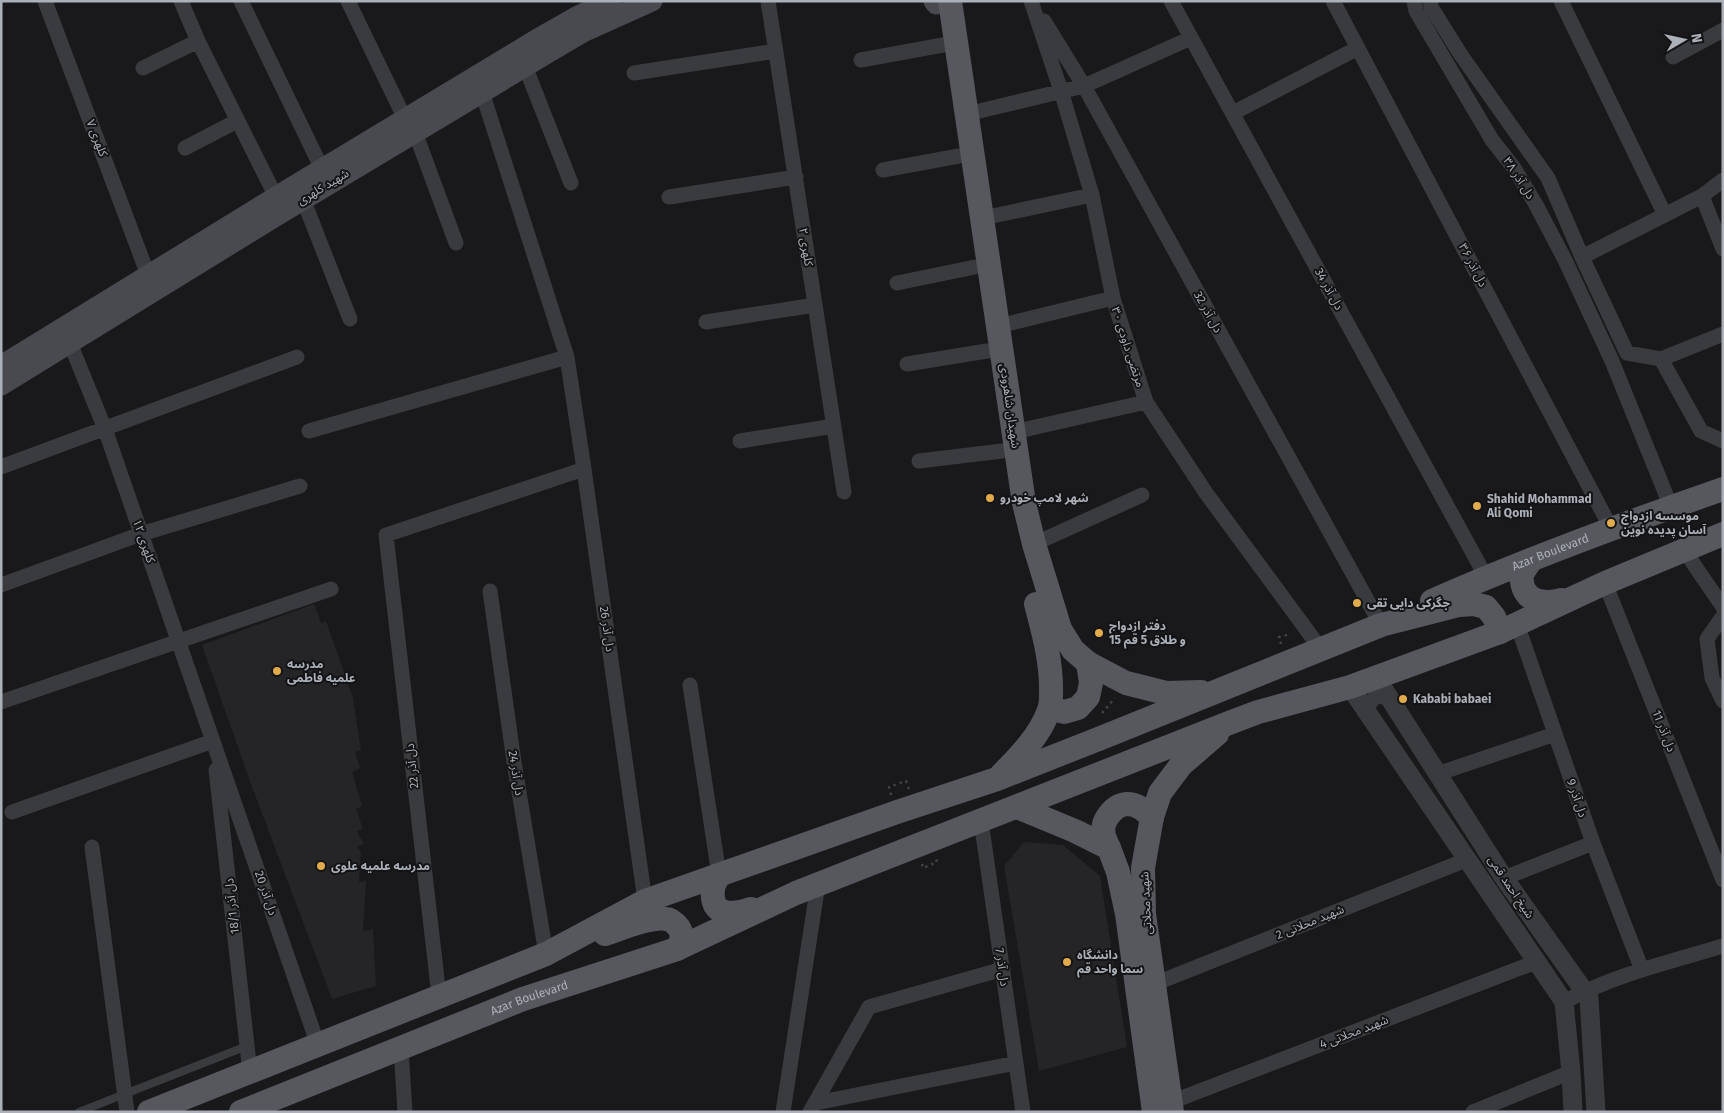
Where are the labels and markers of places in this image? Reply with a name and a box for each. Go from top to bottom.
place label: شهر لامپ خودرو [1000,491,1089,507]
marker: شهر لامپ خودرو [984,492,996,504]
place label: Shahid Mohammad Ali Qomi [1486,492,1592,520]
marker: Shahid Mohammad Ali Qomi [1471,500,1483,512]
place label: موسسه ازدواج آسان پدیده نوین [1621,509,1707,539]
marker: موسسه ازدواج آسان پدیده نوین [1605,517,1617,529]
place label: جگرکی دایی تقی [1367,596,1450,610]
marker: جگرکی دایی تقی [1351,597,1363,609]
place label: دفتر ازدواج 15 و طلاق 5 قم [1109,619,1186,649]
marker: دفتر ازدواج 15 و طلاق 5 قم [1093,627,1105,639]
place label: مدرسه علمیه فاطمی [287,657,356,685]
marker: مدرسه علمیه فاطمی [271,665,283,677]
place label: Kababi babaei [1413,692,1491,706]
marker: Kababi babaei [1397,693,1409,705]
place label: مدرسه علمیه علوی [331,859,430,873]
marker: مدرسه علمیه علوی [315,860,327,872]
place label: دانشگاه سما واحد قم [1077,948,1143,978]
marker: دانشگاه سما واحد قم [1061,956,1073,968]

